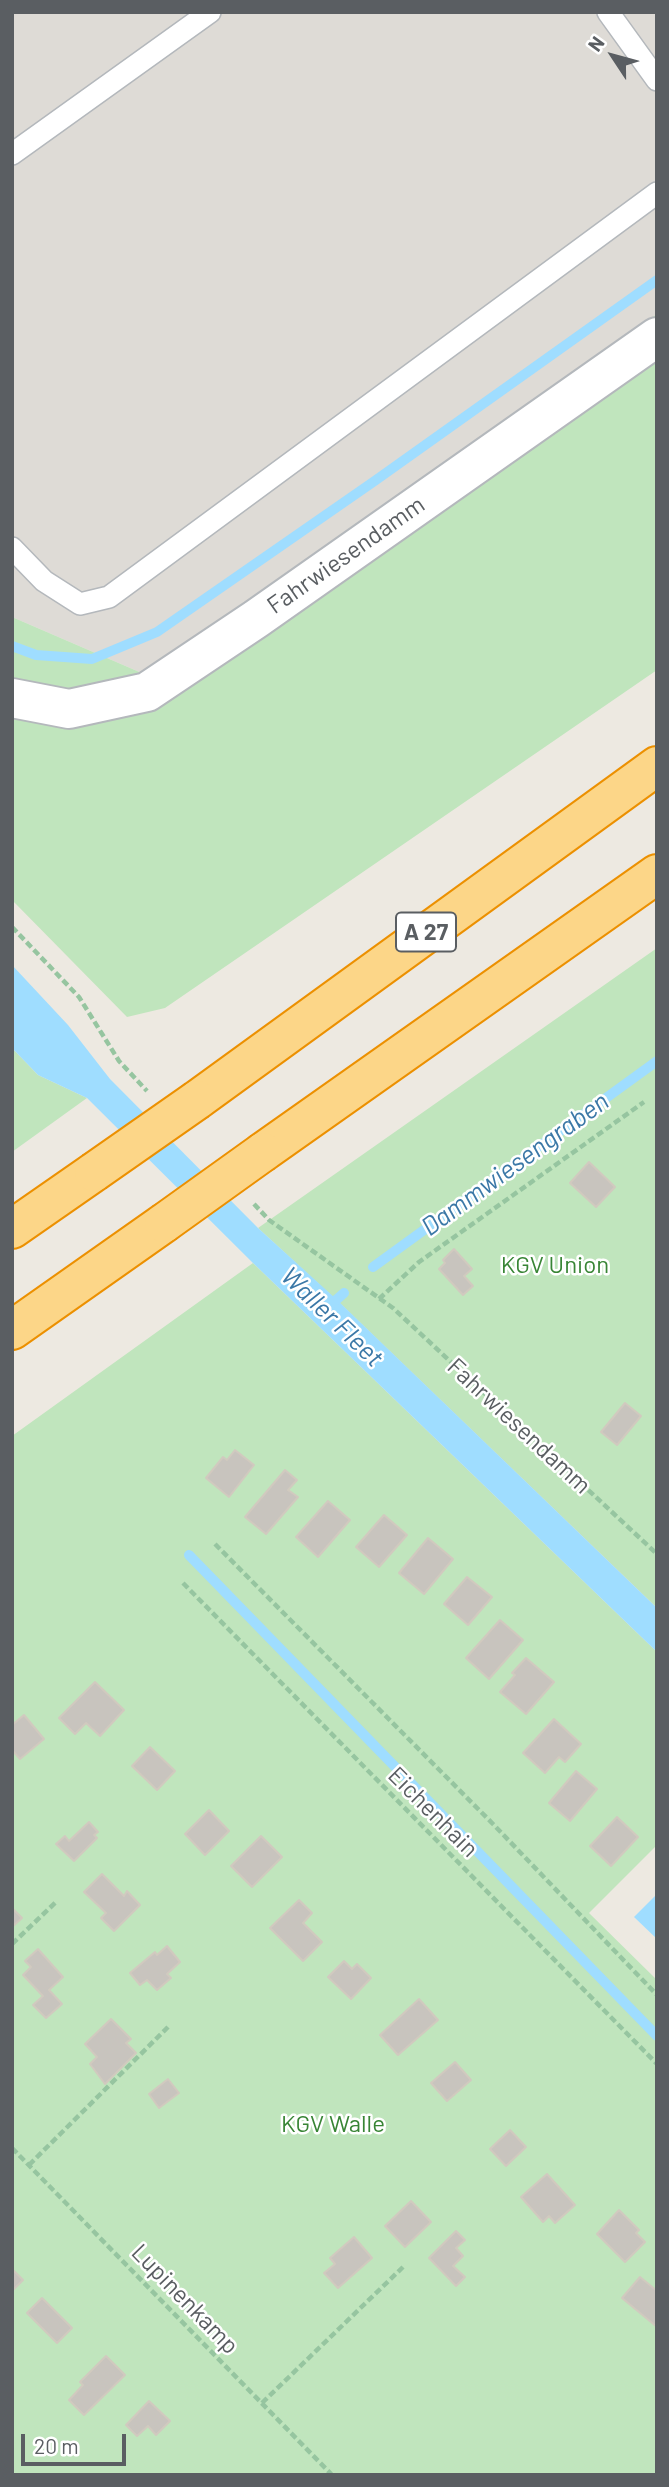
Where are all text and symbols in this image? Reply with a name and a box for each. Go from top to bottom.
north arrow [578,21,648,91]
text: N [583,31,609,55]
street label: Fahrwiesendamm [262,490,430,620]
road number: A 27 [396,912,456,951]
water label: Dammwiesengraben [415,1086,615,1242]
park label: KGV Union [501,1251,609,1279]
water label: Waller Fleet [274,1261,390,1373]
street label: Fahrwiesendamm [441,1352,597,1500]
street label: Eichenhain [382,1761,484,1863]
park label: KGV Walle [281,2110,385,2138]
street label: Lupinenkamp [125,2238,245,2360]
scale bar [24,2420,130,2464]
text: 20 m [34,2433,79,2458]

